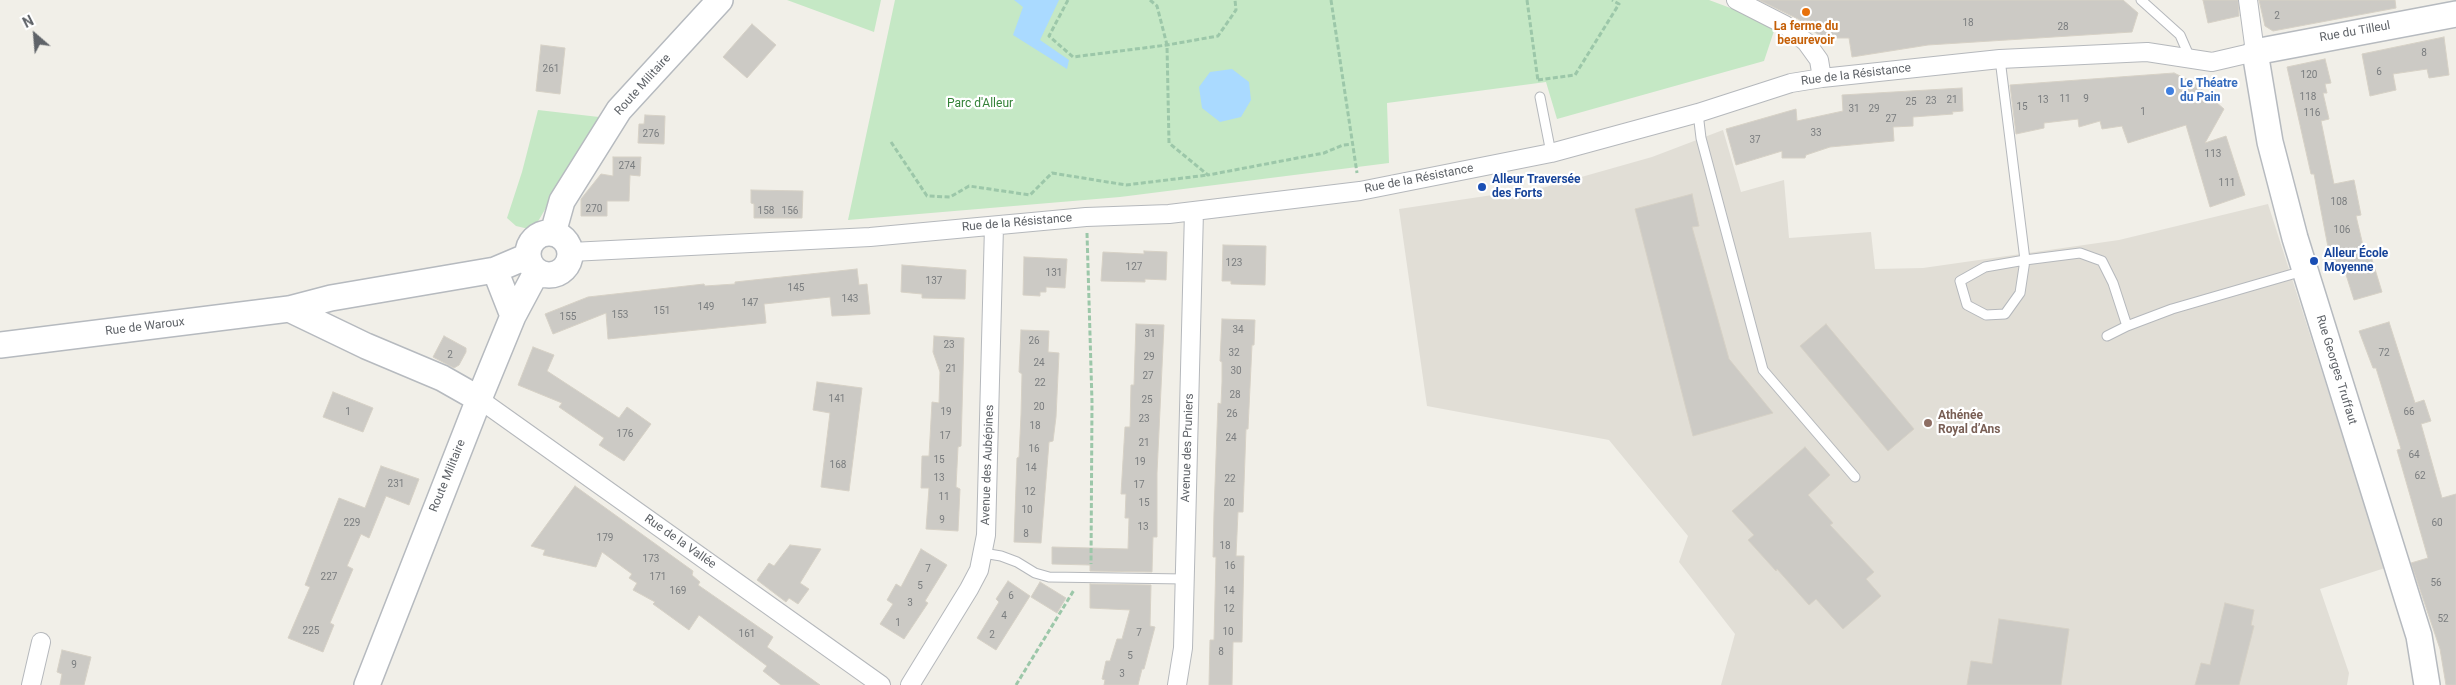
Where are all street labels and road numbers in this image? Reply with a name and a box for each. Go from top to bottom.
street label: Rue du Tilleul [2319,19,2391,45]
street label: Route Militaire [612,52,674,118]
street label: Rue de la Résistance [1800,61,1912,89]
street label: Rue de la Résistance [1363,161,1475,197]
street label: Rue de la Résistance [961,211,1073,235]
street label: Rue Georges Truffaut [2312,313,2360,427]
street label: Rue de Waroux [105,315,185,339]
street label: Avenue des Pruniers [1179,393,1197,503]
street label: Avenue des Aubépines [979,404,997,526]
street label: Route Militaire [427,438,469,514]
street label: Rue de la Vallée [641,512,719,572]

